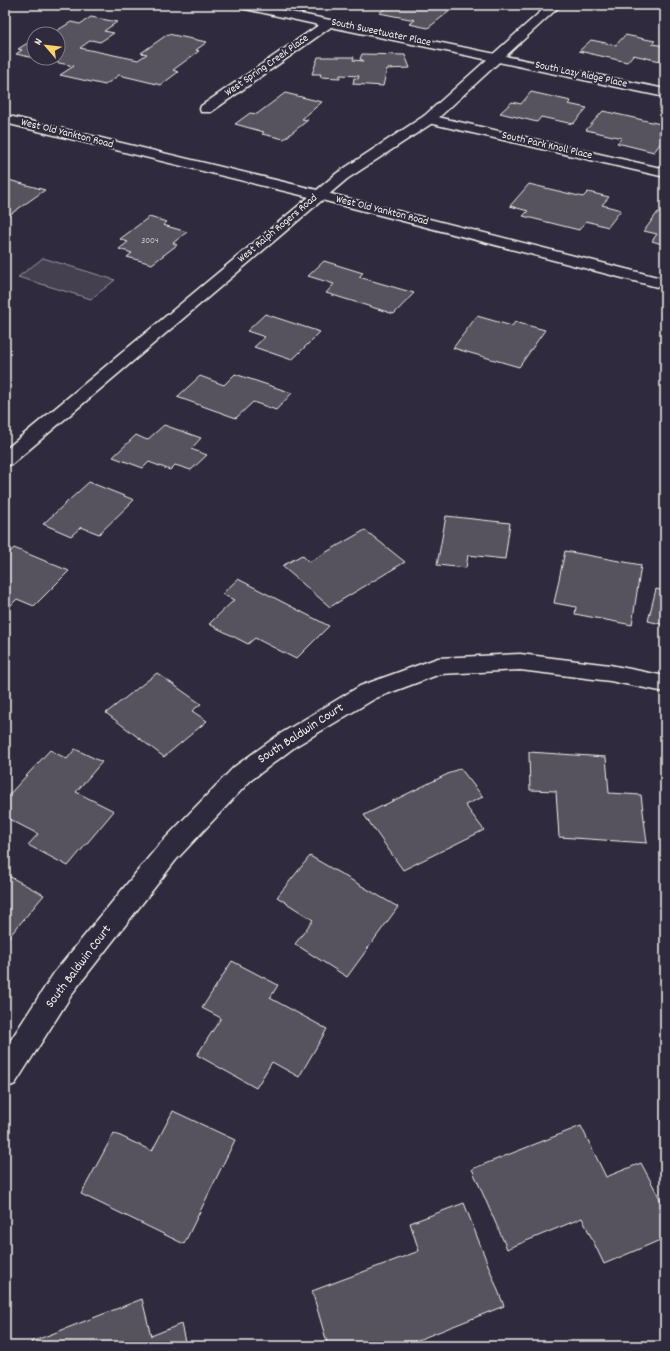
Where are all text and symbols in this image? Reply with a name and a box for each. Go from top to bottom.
street label: South Sweetwater Place [330,15,432,51]
north arrow [26,26,66,66]
street label: West Spring Creek Place [222,31,312,101]
text: N [31,36,48,48]
street label: South Lazy Ridge Place [534,57,629,93]
street label: West Old Yankton Road [19,115,115,153]
street label: South Park Knoll Place [500,128,594,164]
street label: West Ralph Rogers Road [235,191,321,267]
street label: West Old Yankton Road [334,192,430,230]
house number: 3004 [141,235,159,248]
street label: South Baldwin Court [254,699,348,769]
street label: South Baldwin Court [41,921,117,1012]

